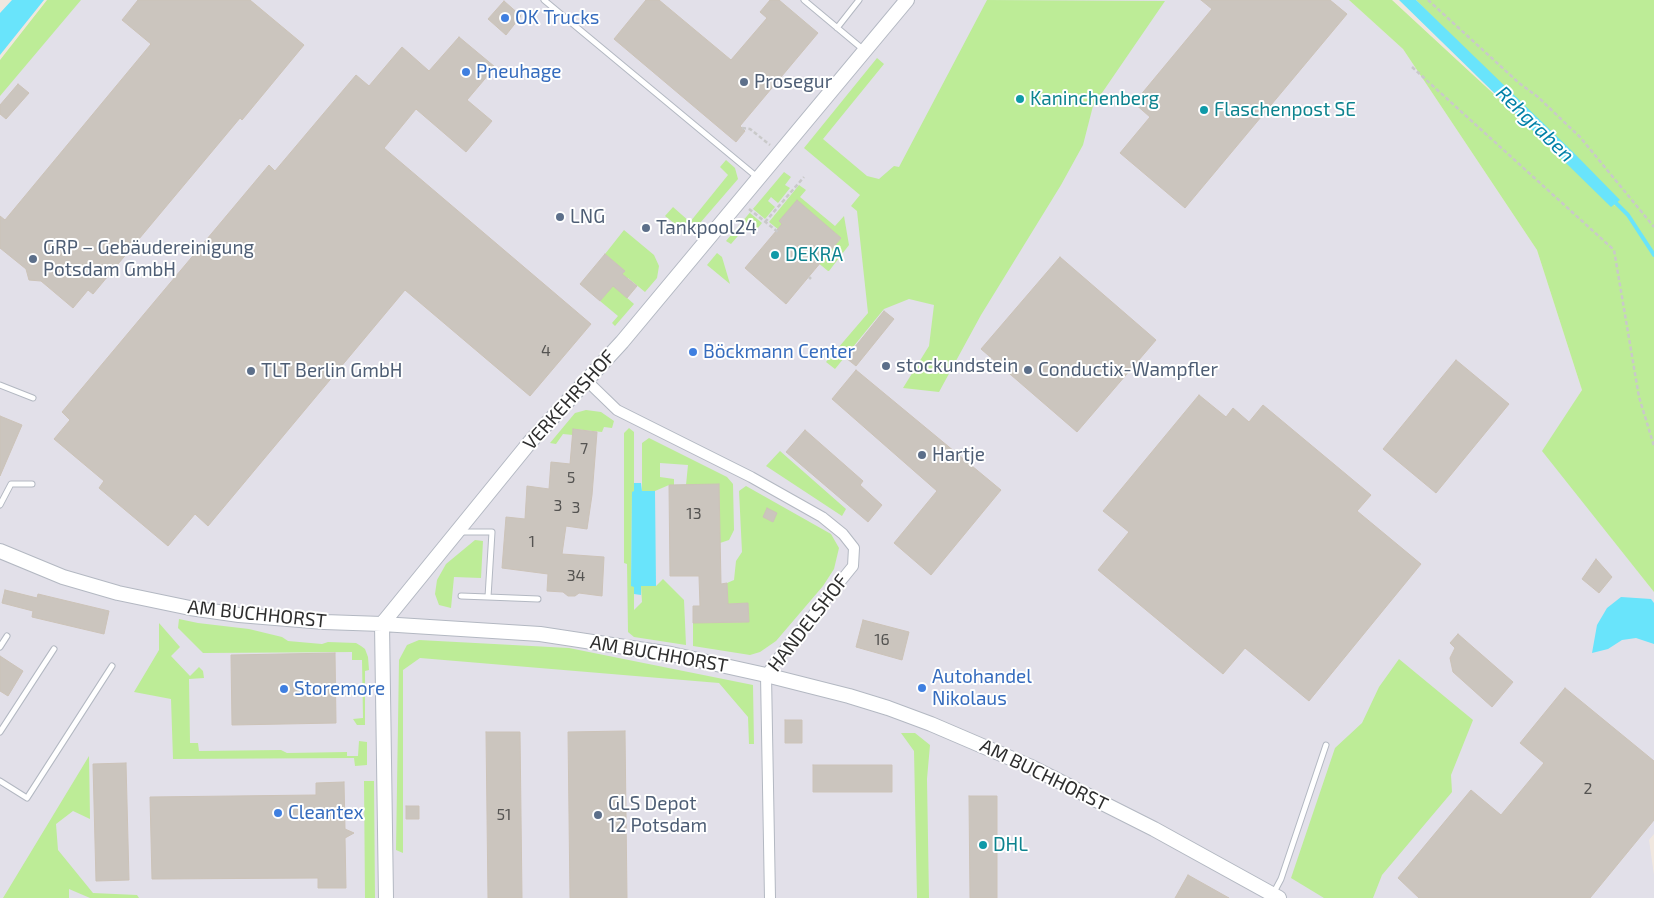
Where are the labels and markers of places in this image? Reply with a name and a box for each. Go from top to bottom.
place label: OK Trucks [515,7,599,29]
marker: OK Trucks [499,12,511,24]
place label: Pneuhage [476,61,561,83]
marker: Pneuhage [460,66,472,78]
place label: Prosegur [754,71,832,93]
marker: Prosegur [738,76,750,88]
place label: Kaninchenberg [1030,88,1159,110]
marker: Kaninchenberg [1014,93,1026,105]
place label: Flaschenpost SE [1214,99,1356,121]
marker: Flaschenpost SE [1198,104,1210,116]
place label: LNG [570,206,605,228]
marker: LNG [554,211,566,223]
place label: Tankpool24 [656,217,757,239]
marker: Tankpool24 [640,222,652,234]
place label: GRP – Gebäudereinigung Potsdam GmbH [43,237,254,281]
place label: DEKRA [785,244,843,266]
marker: DEKRA [769,249,781,261]
marker: GRP – Gebäudereinigung Potsdam GmbH [27,253,39,265]
place label: Böckmann Center [703,341,855,363]
marker: Böckmann Center [687,346,699,358]
place label: stockundstein [896,355,1018,377]
place label: Conductix-Wampfler [1038,359,1218,381]
place label: TLT Berlin GmbH [261,360,402,382]
marker: stockundstein [880,360,892,372]
marker: Conductix-Wampfler [1022,364,1034,376]
marker: TLT Berlin GmbH [245,365,257,377]
place label: Hartje [932,444,985,466]
marker: Hartje [916,449,928,461]
place label: Autohandel Nikolaus [932,666,1032,710]
place label: Storemore [294,678,385,700]
marker: Autohandel Nikolaus [916,682,928,694]
marker: Storemore [278,683,290,695]
place label: GLS Depot 12 Potsdam [608,793,707,837]
place label: Cleantex [288,802,364,824]
marker: Cleantex [272,807,284,819]
marker: GLS Depot 12 Potsdam [592,809,604,821]
place label: DHL [993,834,1028,856]
marker: DHL [977,839,989,851]

